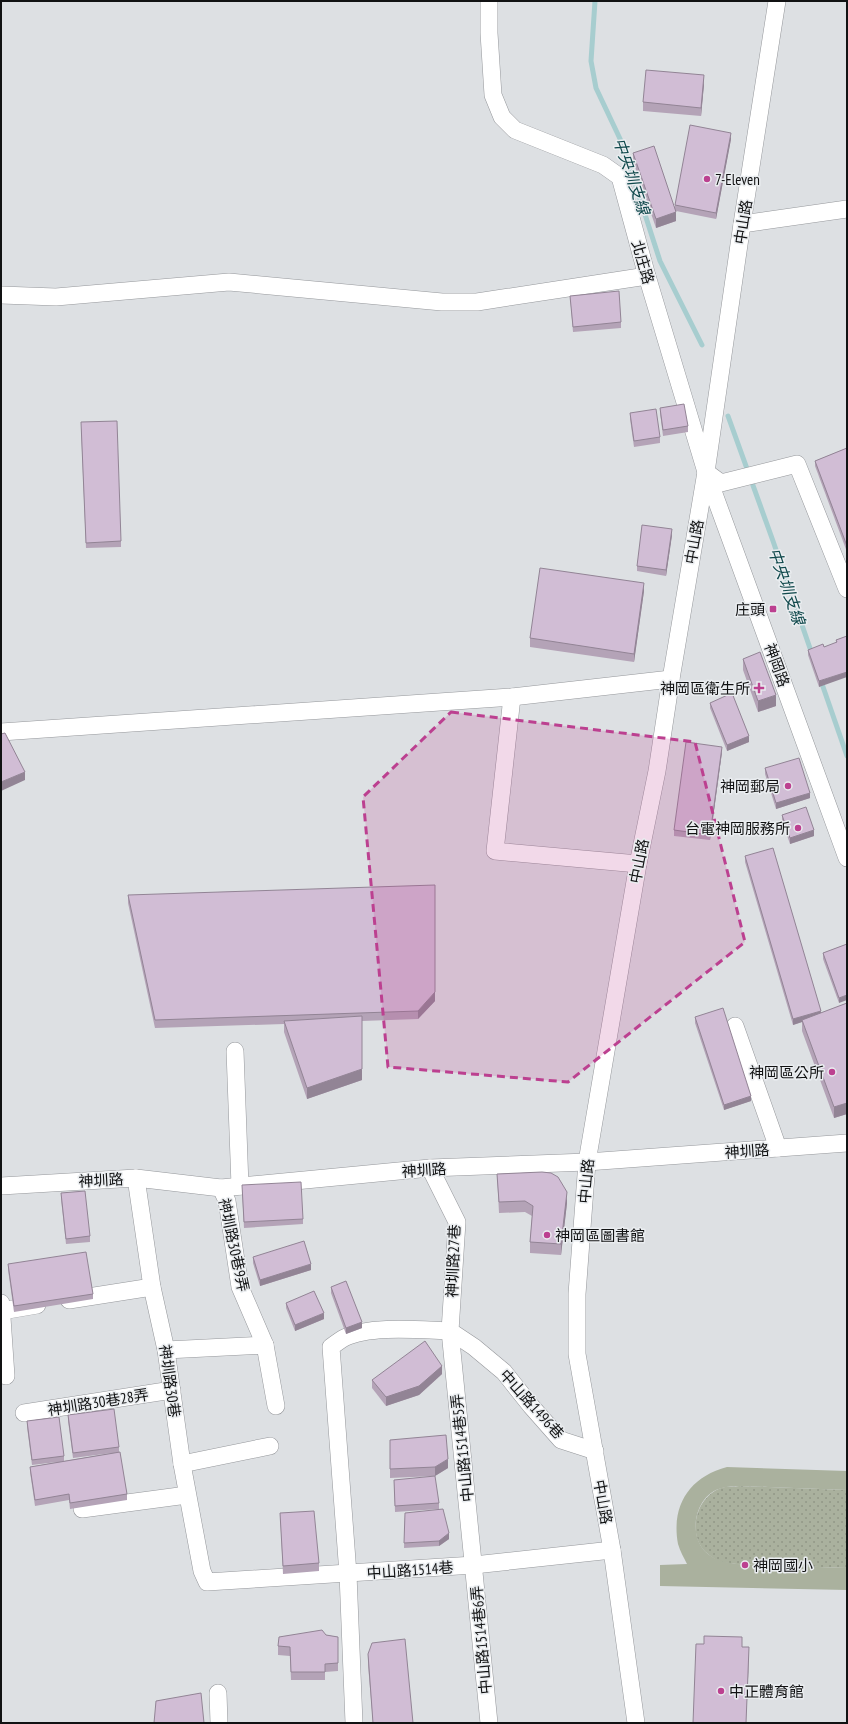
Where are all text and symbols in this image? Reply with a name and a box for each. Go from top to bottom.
water label: 中央圳支線 [610,135,655,219]
place label: 7-Eleven [715,170,760,189]
marker: 7-Eleven [702,174,712,184]
street label: 中山路 [730,198,756,246]
street label: 北庄路 [628,238,658,286]
street label: 中山路 [681,518,707,566]
water label: 中央圳支線 [765,545,810,629]
place label: 庄頭 [735,600,765,619]
marker: 庄頭 [768,604,778,614]
street label: 神岡路 [760,641,794,689]
place label: 神岡區衛生所 [660,679,750,698]
marker: 神岡區衛生所 [753,682,765,694]
place label: 神岡郵局 [720,777,780,796]
marker: 神岡郵局 [783,781,793,791]
place label: 台電神岡服務所 [685,819,790,838]
marker: 台電神岡服務所 [793,823,803,833]
street label: 中山路 [625,837,653,885]
place label: 神岡區公所 [749,1063,824,1082]
marker: 神岡區公所 [827,1067,837,1077]
street label: 神圳路 [724,1140,770,1162]
street label: 中山路 [575,1158,597,1204]
street label: 神圳路 [401,1159,447,1181]
street label: 神圳路 [78,1169,124,1191]
street label: 神圳路30巷9弄 [215,1196,253,1294]
street label: 神圳路27巷 [442,1224,464,1298]
place label: 神岡區圖書館 [555,1226,645,1245]
marker: 神岡區圖書館 [542,1230,552,1240]
street label: 神圳路30巷 [155,1343,185,1419]
street label: 中山路1496巷 [496,1365,568,1443]
street label: 神圳路30巷28弄 [46,1385,150,1419]
street label: 中山路1514巷5弄 [447,1393,477,1503]
street label: 中山路 [590,1478,616,1526]
place label: 神岡國小 [753,1556,813,1575]
street label: 中山路1514巷 [366,1557,454,1583]
marker: 神岡國小 [740,1560,750,1570]
street label: 中山路1514巷6弄 [467,1585,495,1695]
place label: 中正體育館 [729,1682,804,1701]
marker: 中正體育館 [716,1686,726,1696]

